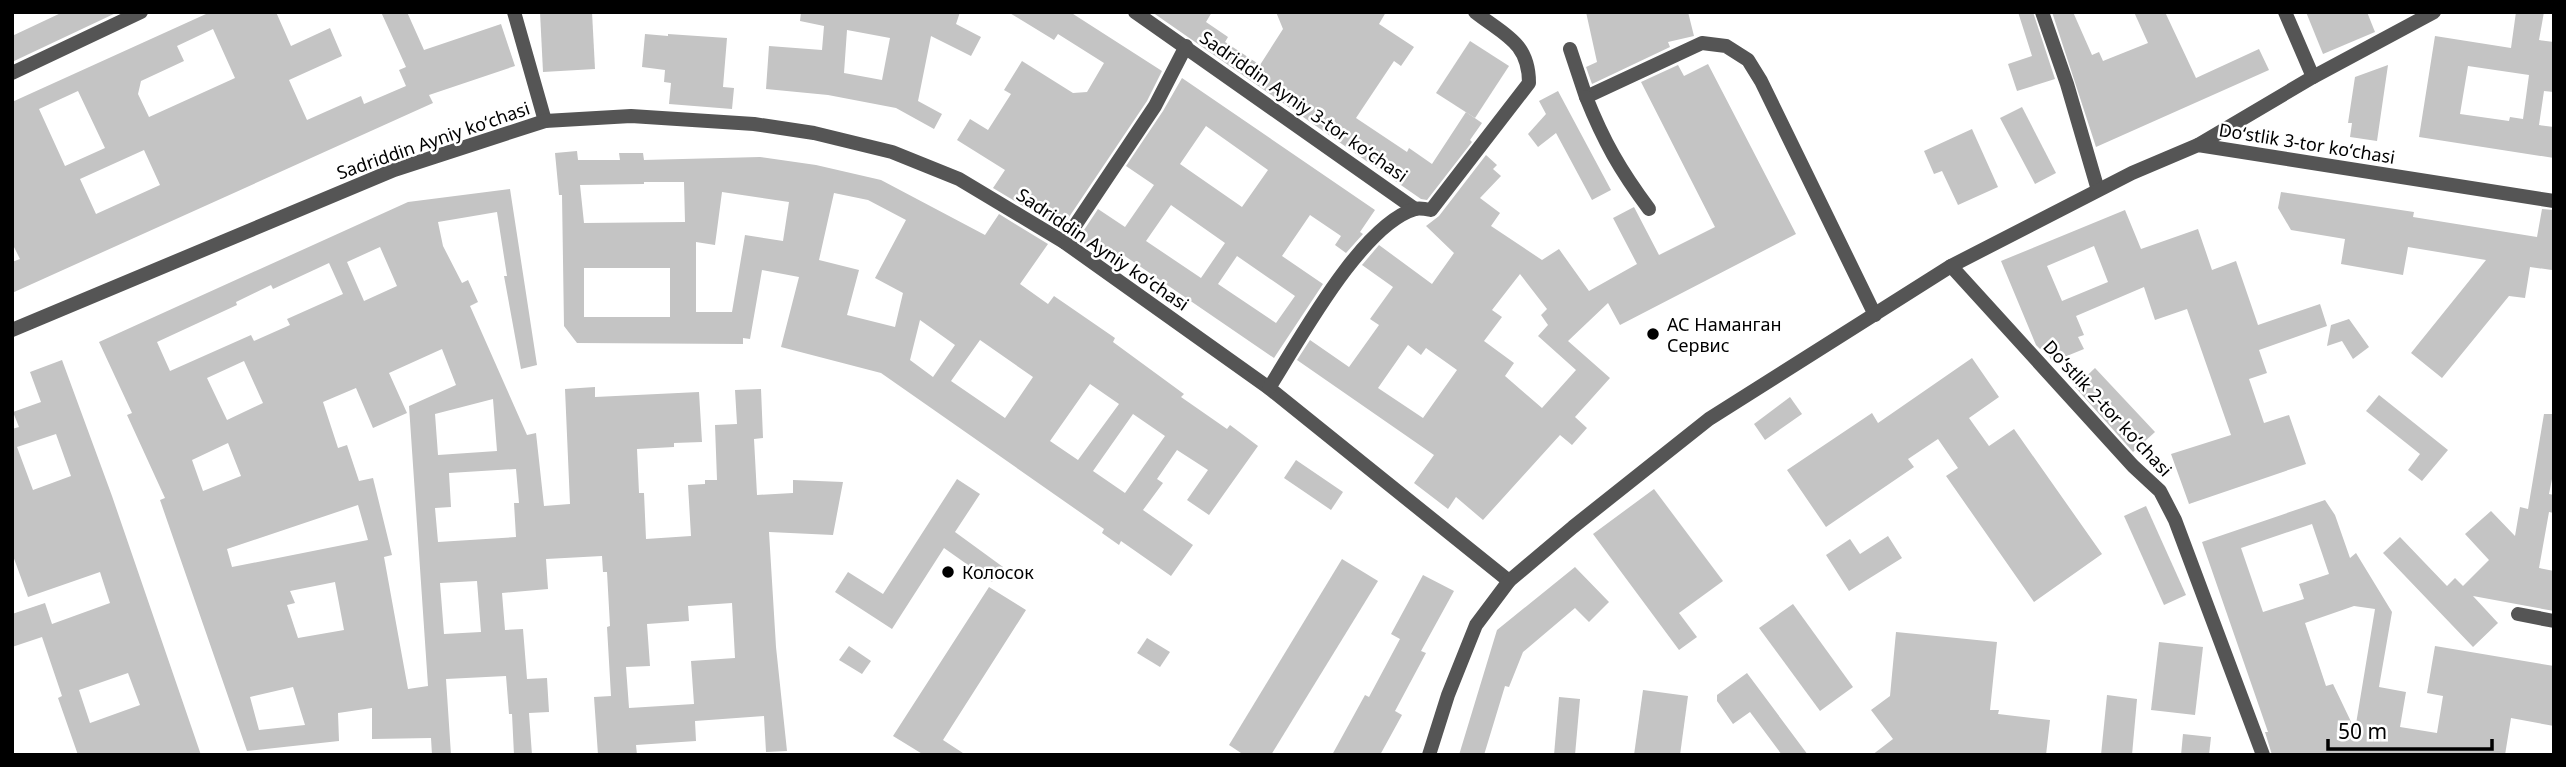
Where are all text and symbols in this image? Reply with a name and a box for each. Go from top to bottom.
street label: Sadriddin Ayniy 3-tor koʻchasi [1195,25,1413,187]
street label: Sadriddin Ayniy koʻchasi [333,96,533,184]
street label: Doʻstlik 3-tor koʻchasi [2217,117,2397,169]
street label: Sadriddin Ayniy koʻchasi [1012,182,1194,316]
place label: АС Наманган Сервис [1667,312,1782,357]
marker: АС Наманган Сервис [1645,326,1661,342]
street label: Doʻstlik 2-tor koʻchasi [2038,335,2178,481]
place label: Колосок [962,560,1034,584]
marker: Колосок [940,564,956,580]
scale bar [2328,708,2492,752]
text: 50 m [2338,717,2387,745]

